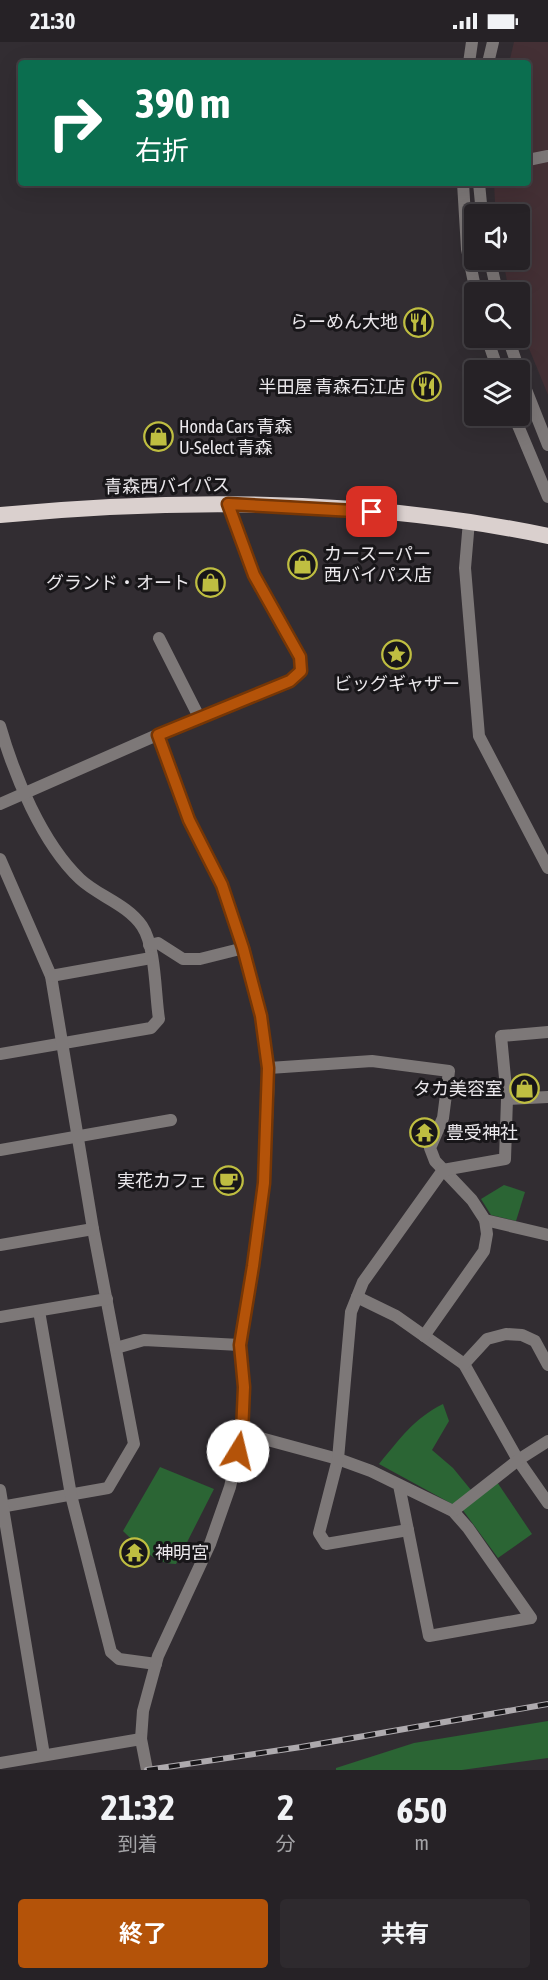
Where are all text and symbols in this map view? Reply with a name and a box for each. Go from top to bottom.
text: 21:30 [30,8,75,34]
text: 390 m [135,79,230,127]
icon: right [36,84,114,162]
text: 右折 [135,135,189,166]
map controls [464,204,530,426]
button: sound [464,204,530,270]
button: search [464,282,530,348]
restaurant icon: らーめん大地 [403,306,435,338]
place label: らーめん大地 [290,311,398,332]
button: layers [464,360,530,426]
restaurant icon: 半田屋 青森石江店 [410,371,442,403]
place label: 半田屋 青森石江店 [259,376,405,397]
place label: Honda Cars 青森 U-Select 青森 [179,416,293,458]
shop icon: Honda Cars 青森 U-Select 青森 [142,421,174,453]
street label: 青森西バイパス [104,474,230,497]
pin [346,486,397,537]
icon: arrive [355,495,388,528]
place label: カースーパー 西バイパス店 [324,543,432,585]
shop icon: カースーパー 西バイパス店 [287,548,319,580]
shop icon: グランド・オート [195,567,227,599]
place label: グランド・オート [46,572,190,593]
place icon: ビッグギャザー [381,639,413,671]
place label: ビッグギャザー [334,673,460,694]
shop icon: タカ美容室 [508,1073,540,1105]
place label: タカ美容室 [413,1078,503,1099]
temple icon: 豊受神社 [409,1117,441,1149]
place label: 豊受神社 [446,1122,518,1143]
cafe icon: 実花カフェ [212,1165,244,1197]
place label: 実花カフェ [117,1170,207,1191]
position arrow [206,1419,270,1483]
temple icon: 神明宮 [118,1537,150,1569]
place label: 神明宮 [155,1542,209,1563]
text: 21:32 [101,1786,175,1828]
text: 2 [277,1786,294,1828]
text: 650 [396,1789,447,1831]
text: m [415,1831,429,1854]
text: 到着 [118,1832,158,1855]
text: 分 [276,1832,296,1855]
button: 終了 [18,1899,268,1968]
button: 共有 [280,1899,530,1968]

